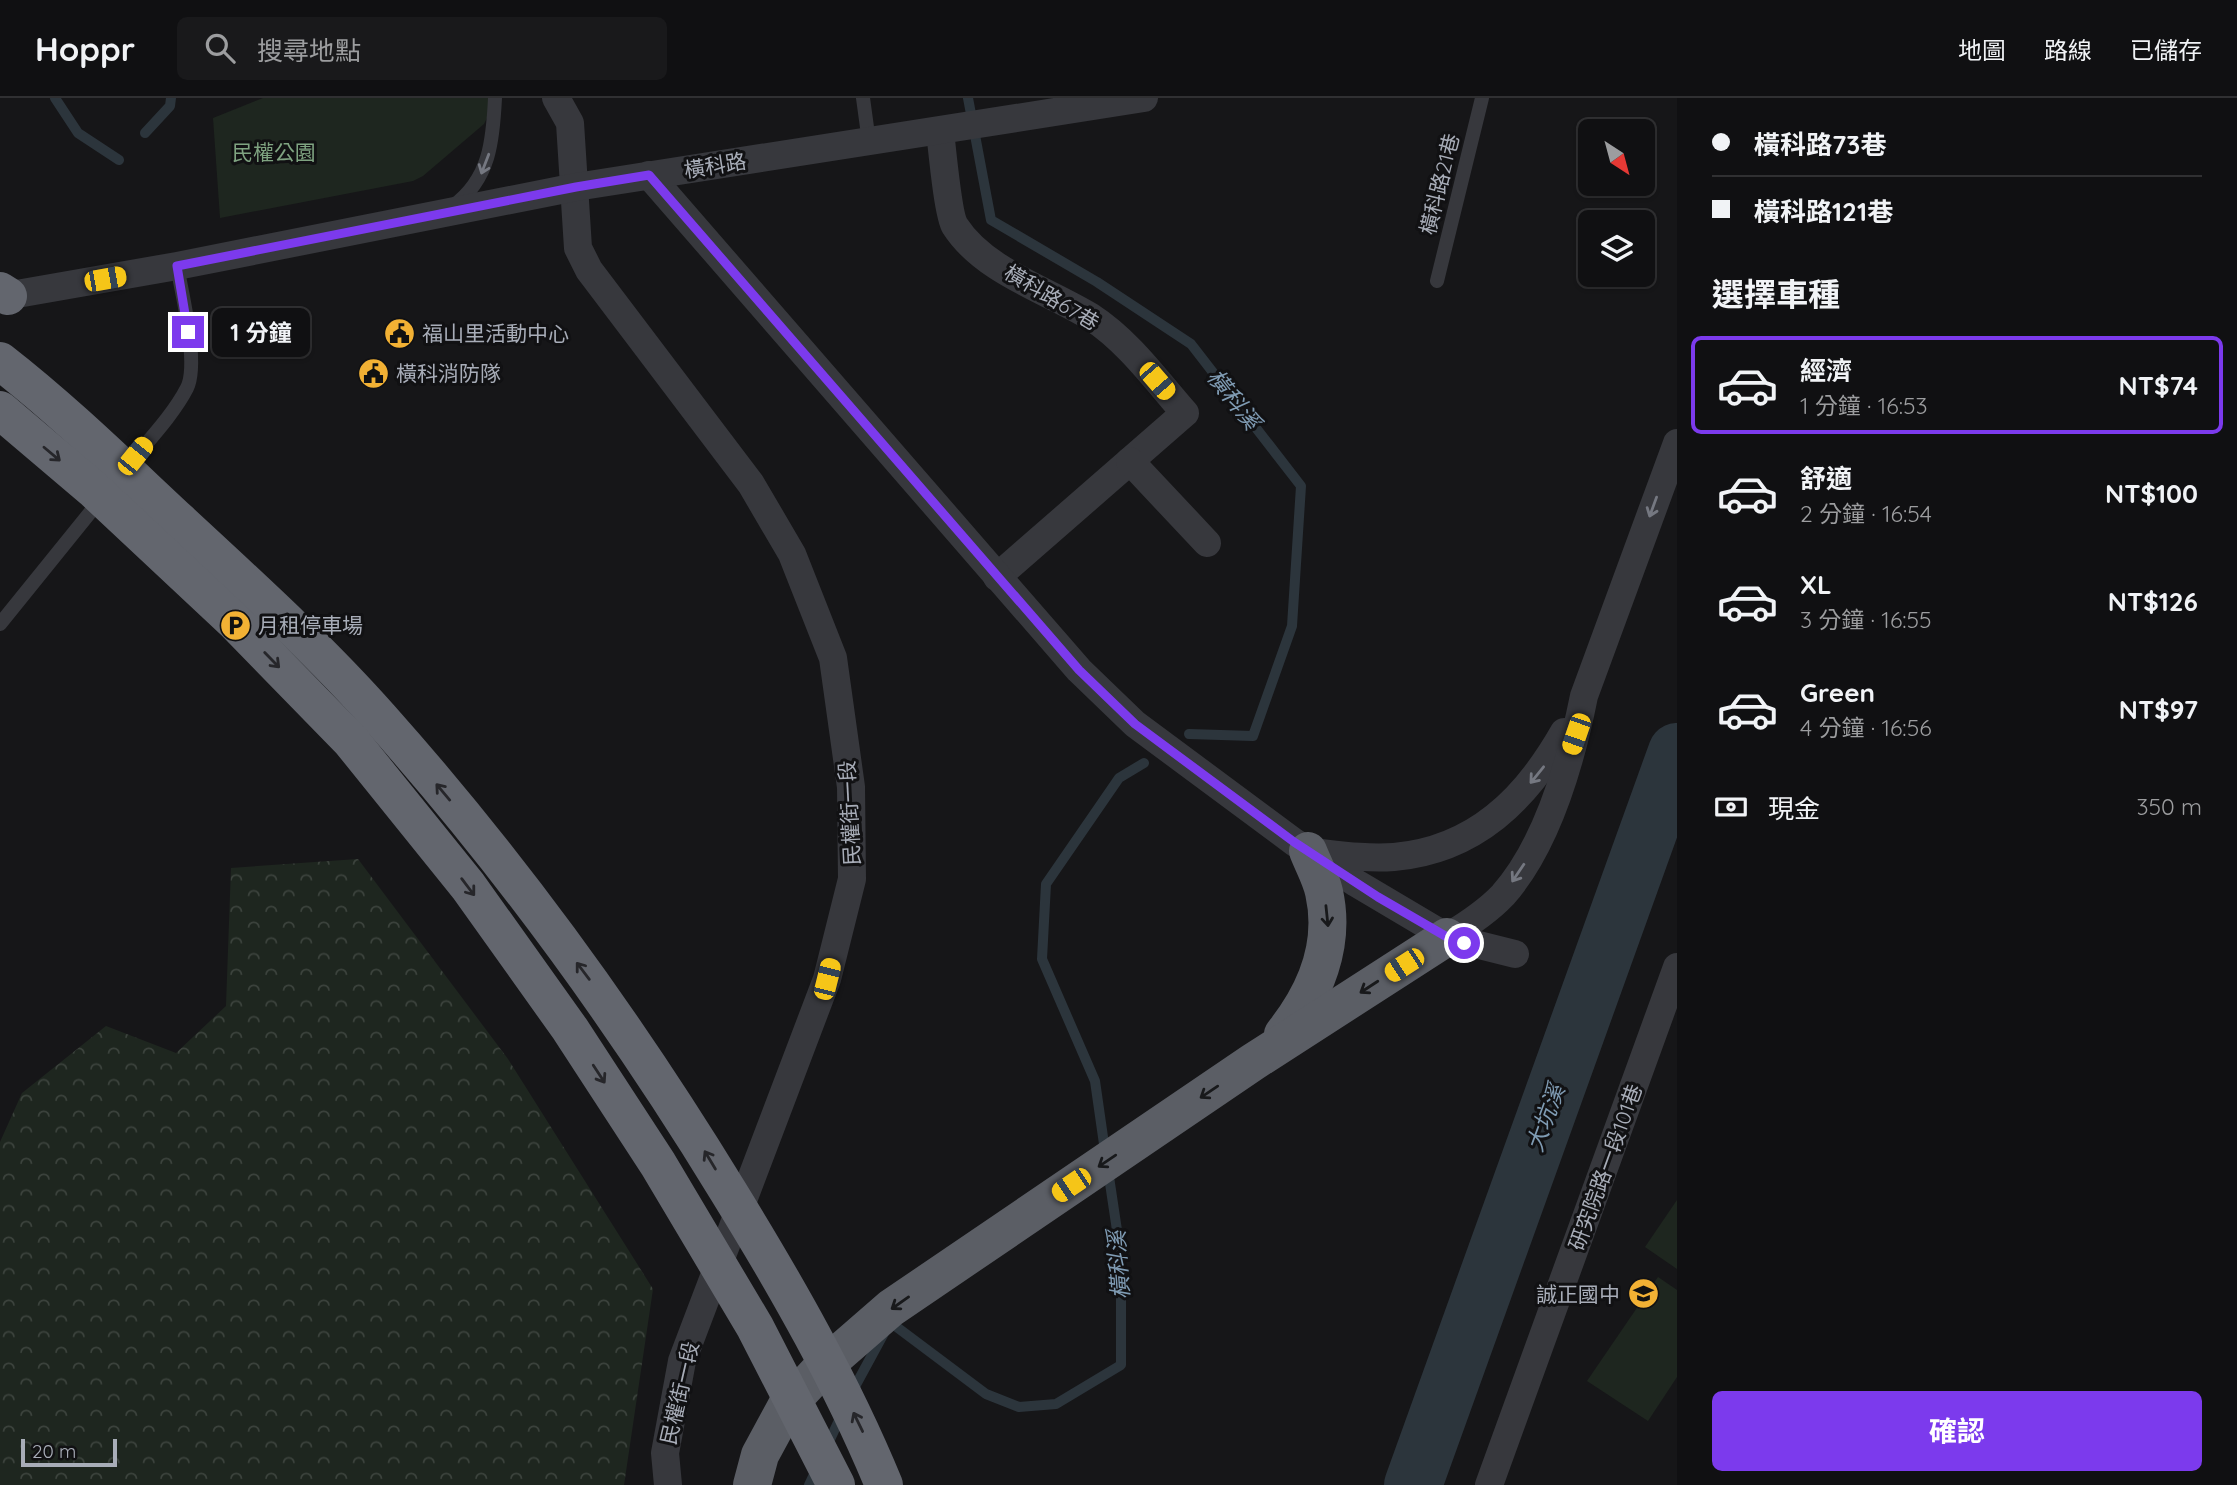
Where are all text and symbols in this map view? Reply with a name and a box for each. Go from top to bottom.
search box [177,17,667,80]
text: Hoppr [35,28,135,69]
icon: search [201,29,239,67]
text: 搜尋地點 [257,34,361,67]
text: 地圖 [1958,35,2006,65]
text: 路線 [2044,35,2092,65]
text: 已儲存 [2130,35,2202,65]
north arrow [1578,119,1656,196]
map controls [1578,119,1655,287]
text: 橫科路73巷 [1754,128,1886,161]
street label: 橫科路21巷 [1414,131,1464,237]
park label: 民權公園 [232,139,316,165]
street label: 橫科路 [682,147,748,183]
one-way arrow [478,153,490,175]
text: 橫科路121巷 [1754,195,1893,228]
button: layers [1578,210,1655,287]
street label: 橫科路67巷 [1000,259,1104,335]
car [83,265,128,293]
text: 選擇車種 [1712,274,1840,314]
callout: 1 分鐘 [212,308,310,356]
route end [172,316,204,348]
public building icon: 福山里活動中心 [382,316,416,350]
text: 1 分鐘 [230,318,292,347]
place label: 福山里活動中心 [422,320,569,346]
icon: car [1716,354,1779,417]
text: 經濟 [1800,354,1852,387]
public building icon: 橫科消防隊 [356,356,390,390]
car [1136,358,1179,404]
place label: 橫科消防隊 [396,360,501,386]
water label: 橫科溪 [1201,363,1269,437]
text: NT$74 [2119,369,2198,402]
text: 1 分鐘 · 16:53 [1800,391,1928,420]
car [114,433,157,479]
one-way arrow [43,446,61,462]
icon: car [1716,462,1779,525]
text: 舒適 [1800,462,1852,495]
text: NT$100 [2105,477,2198,510]
one-way arrow [1646,495,1659,517]
text: 2 分鐘 · 16:54 [1800,499,1932,528]
text: XL [1800,568,1832,601]
icon: car [1716,570,1779,633]
text: NT$126 [2108,585,2198,618]
text: 3 分鐘 · 16:55 [1800,605,1932,634]
parking icon: 月租停車場 [218,608,252,642]
place label: 月租停車場 [258,612,363,638]
one-way arrow [263,651,280,668]
text: Green [1800,676,1875,709]
icon: car [1716,678,1779,741]
text: NT$97 [2119,693,2198,726]
car [1560,711,1593,757]
text: 4 分鐘 · 16:56 [1800,713,1932,742]
street label: 民權街一段 [833,760,865,866]
one-way arrow [1529,766,1544,784]
one-way arrow [435,783,451,801]
icon: cash [1712,788,1750,826]
text: 現金 [1768,792,1820,825]
text: 350 m [2136,792,2202,821]
one-way arrow [1511,863,1526,882]
one-way arrow [461,877,476,896]
one-way arrow [1320,904,1333,927]
route start [1448,927,1480,959]
car [1381,945,1428,985]
car [812,956,843,1002]
one-way arrow [575,963,590,981]
one-way arrow [1360,981,1380,995]
one-way arrow [592,1063,606,1083]
water label: 大坑溪 [1520,1078,1571,1155]
street label: 研究院路一段101巷 [1563,1080,1647,1254]
one-way arrow [1199,1085,1219,1099]
one-way arrow [702,1151,716,1171]
one-way arrow [1098,1154,1117,1168]
car [1048,1165,1095,1205]
water label: 橫科溪 [1101,1227,1135,1300]
school or university icon: 誠正國中 [1626,1277,1660,1311]
place label: 誠正國中 [1536,1281,1620,1307]
one-way arrow [891,1296,910,1310]
street label: 民權街一段 [655,1339,703,1447]
button: 確認 [1712,1391,2202,1471]
one-way arrow [850,1412,864,1433]
scale bar [21,1436,117,1468]
text: 20 m [32,1439,76,1463]

